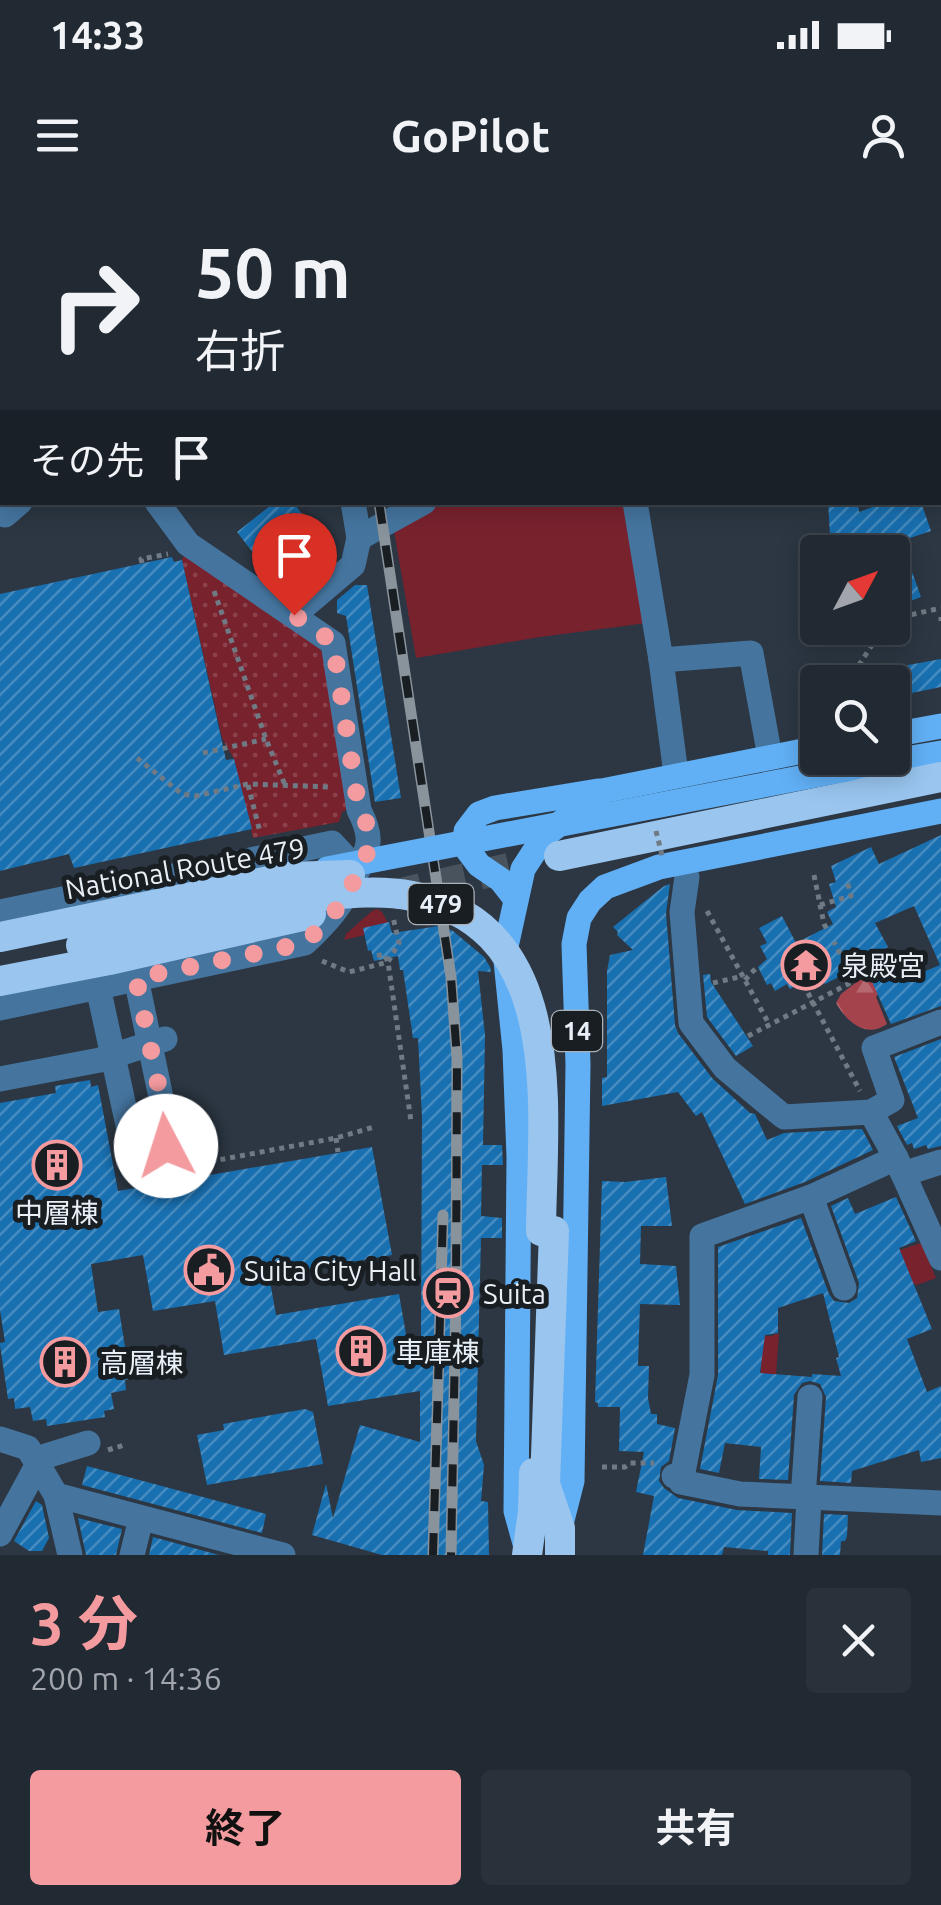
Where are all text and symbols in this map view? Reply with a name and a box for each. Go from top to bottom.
text: 14:33 [50,14,145,56]
icon: menu [30,108,85,163]
icon: person [856,108,911,163]
text: GoPilot [391,110,550,161]
text: 50 m [195,233,351,311]
icon: right [30,240,160,370]
text: 右折 [195,325,285,376]
icon: arrive [164,430,219,485]
text: その先 [30,439,144,481]
pin [252,513,337,616]
icon: arrive [267,528,322,583]
north arrow [800,535,910,645]
map controls [800,535,910,775]
button: search [800,665,910,775]
street label: National Route 479 [63,832,307,904]
road number: 479 [408,884,474,924]
temple icon: 泉殿宮 [780,939,832,991]
place label: 泉殿宮 [841,950,925,981]
road number: 14 [552,1011,602,1051]
position arrow [114,1094,218,1198]
building icon: 中層棟 [31,1139,83,1191]
place label: 中層棟 [15,1197,99,1228]
public building icon: Suita City Hall [183,1244,235,1296]
place label: Suita City Hall [244,1255,417,1286]
station icon: Suita [422,1267,474,1319]
place label: Suita [483,1278,546,1309]
building icon: 車庫棟 [335,1325,387,1377]
building icon: 高層棟 [39,1336,91,1388]
place label: 車庫棟 [396,1336,480,1367]
place label: 高層棟 [100,1347,184,1378]
button: close [806,1588,911,1693]
text: 3 分 [30,1589,138,1656]
text: 200 m · 14:36 [30,1660,222,1696]
button: 終了 [30,1770,461,1885]
button: 共有 [481,1770,911,1885]

